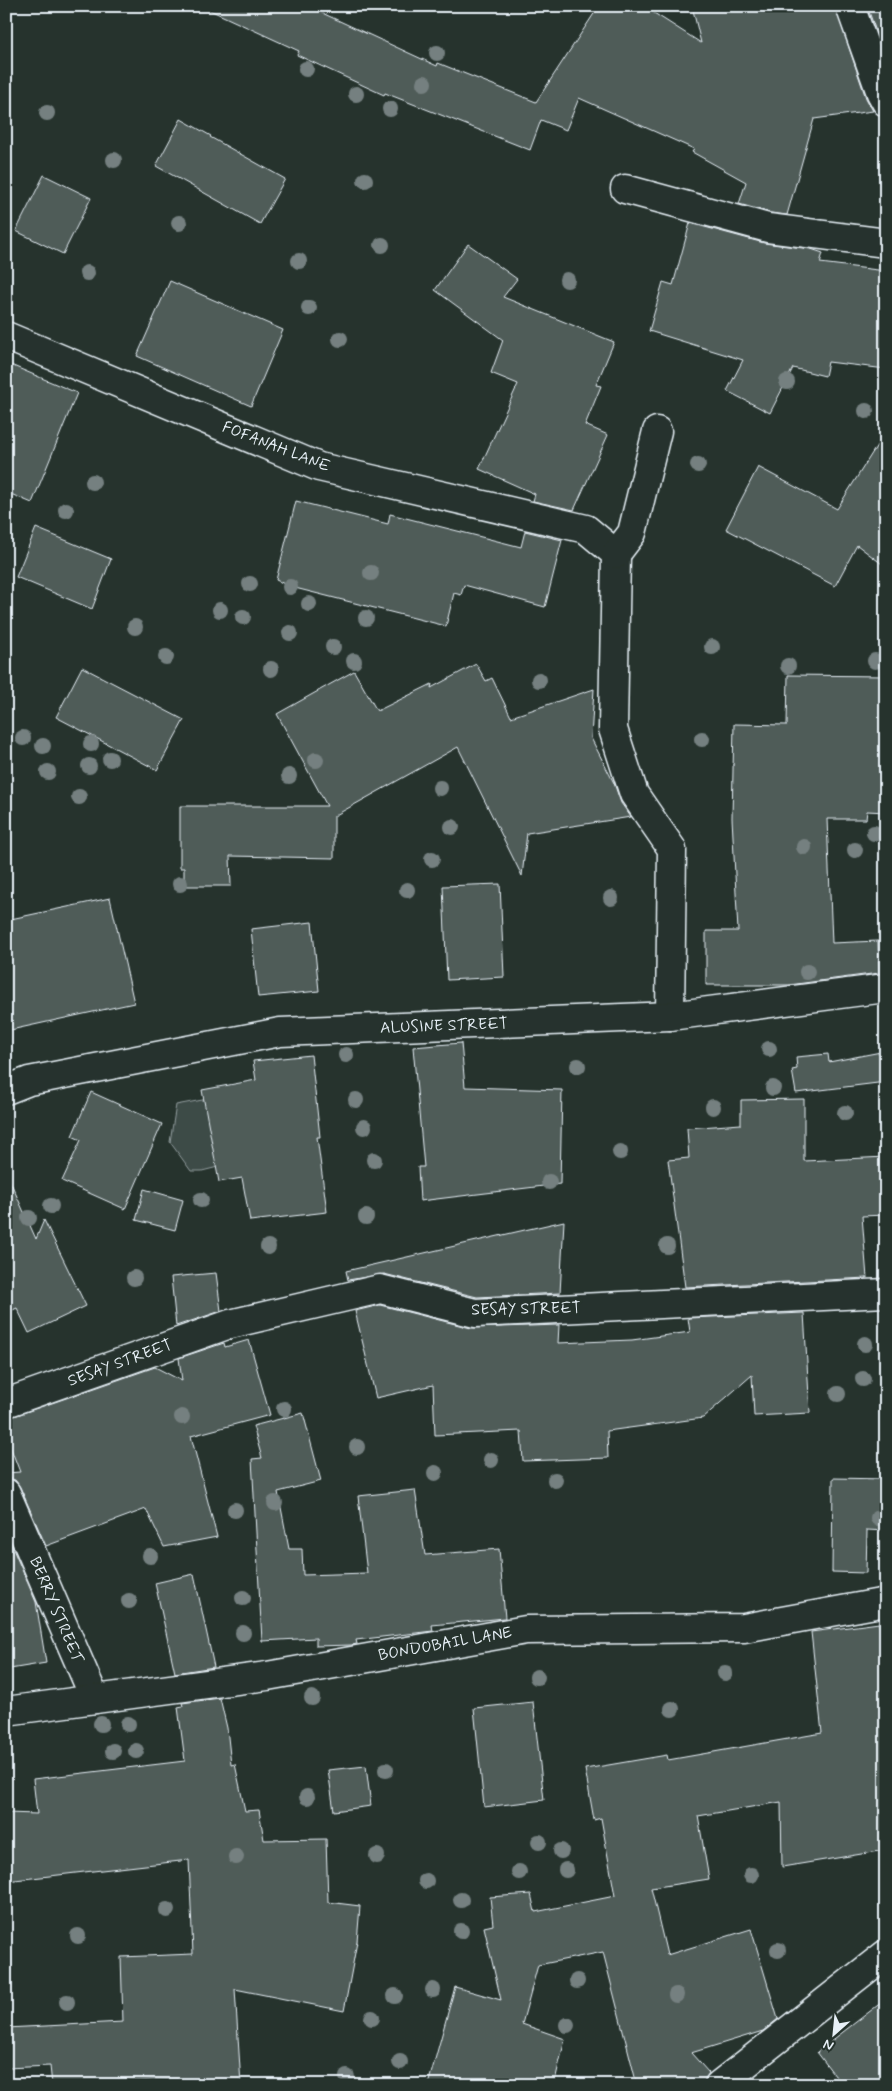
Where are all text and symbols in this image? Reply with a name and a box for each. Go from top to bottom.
street label: FOFANAH LANE [219,417,333,477]
street label: ALUSINE STREET [380,1013,508,1039]
street label: SESAY STREET [471,1298,581,1320]
street label: SESAY STREET [65,1334,175,1392]
street label: BERRY STREET [24,1554,88,1667]
street label: BONDOBAIL LANE [377,1622,513,1666]
north arrow [810,2008,860,2058]
text: N [820,2035,837,2055]

